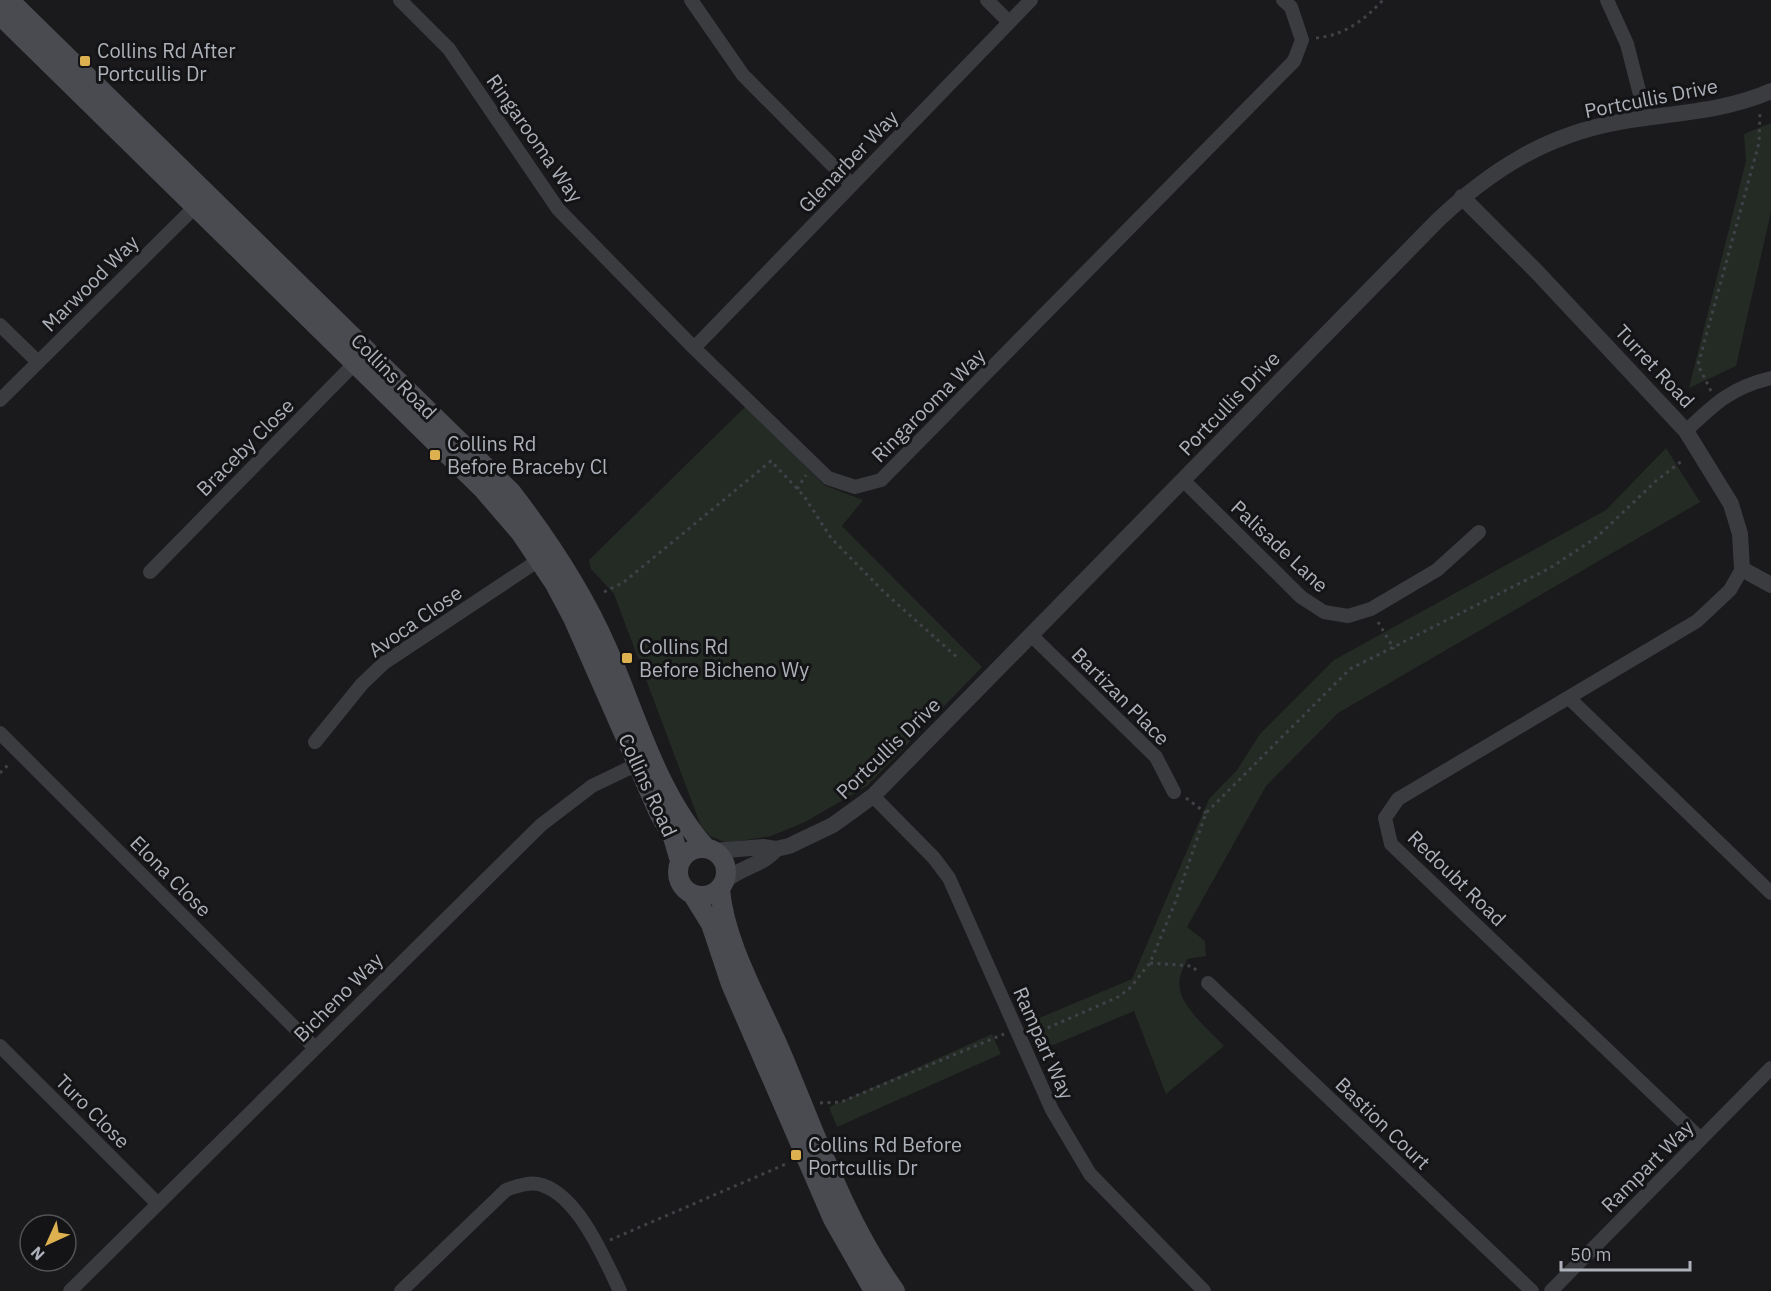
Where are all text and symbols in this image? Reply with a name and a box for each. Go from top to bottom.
place label: Collins Rd After Portcullis Dr [97,37,236,87]
marker: Collins Rd After Portcullis Dr [78,54,92,68]
street label: Ringarooma Way [481,68,589,208]
street label: Portcullis Drive [1582,72,1720,124]
street label: Glenarber Way [792,104,904,218]
street label: Marwood Way [36,229,144,337]
street label: Turret Road [1609,318,1701,414]
street label: Collins Road [345,327,443,425]
street label: Ringarooma Way [865,342,991,468]
street label: Portcullis Drive [1172,345,1286,461]
street label: Braceby Close [190,392,300,502]
place label: Collins Rd Before Braceby Cl [447,430,608,480]
marker: Collins Rd Before Braceby Cl [428,448,442,462]
street label: Palisade Lane [1226,494,1334,598]
street label: Avoca Close [363,579,467,663]
place label: Collins Rd Before Bicheno Wy [639,633,809,683]
street label: Bartizan Place [1066,641,1176,751]
marker: Collins Rd Before Bicheno Wy [620,651,634,665]
street label: Portcullis Drive [830,691,946,805]
street label: Collins Road [612,729,684,841]
street label: Redoubt Road [1402,824,1512,932]
street label: Elona Close [124,829,218,923]
street label: Bicheno Way [287,946,389,1048]
street label: Rampart Way [1007,983,1081,1103]
street label: Turo Close [50,1068,136,1154]
street label: Bastion Court [1330,1071,1436,1175]
street label: Rampart Way [1595,1114,1699,1218]
place label: Collins Rd Before Portcullis Dr [808,1131,962,1181]
marker: Collins Rd Before Portcullis Dr [789,1148,803,1162]
north arrow [18,1213,78,1273]
scale bar [1561,1234,1690,1272]
text: N [26,1242,49,1265]
text: 50 m [1570,1243,1612,1266]

